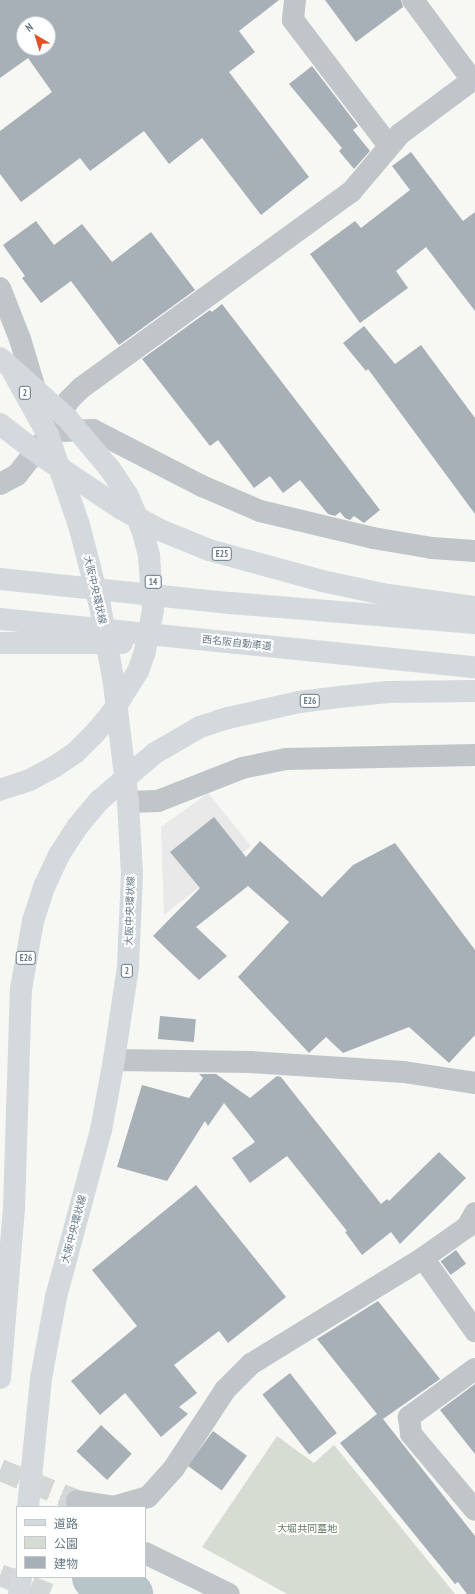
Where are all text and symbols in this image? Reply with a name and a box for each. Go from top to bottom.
north arrow [16,16,56,56]
text: N [23,20,36,35]
road number: 2 [18,386,32,400]
road number: E25 [211,547,233,561]
street label: 大阪中央環状線 [81,555,109,625]
road number: 14 [144,575,162,589]
street label: 西名阪自動車道 [202,633,272,653]
road number: E26 [299,694,321,708]
street label: 大阪中央環状線 [123,876,137,946]
road number: E26 [15,951,37,965]
road number: 2 [120,964,134,978]
street label: 大阪中央環状線 [59,1194,89,1264]
legend [16,1506,146,1578]
text: 道路 [54,1516,78,1531]
park label: 大堀共同墓地 [277,1523,337,1535]
text: 公園 [54,1536,78,1551]
text: 建物 [54,1556,78,1571]

